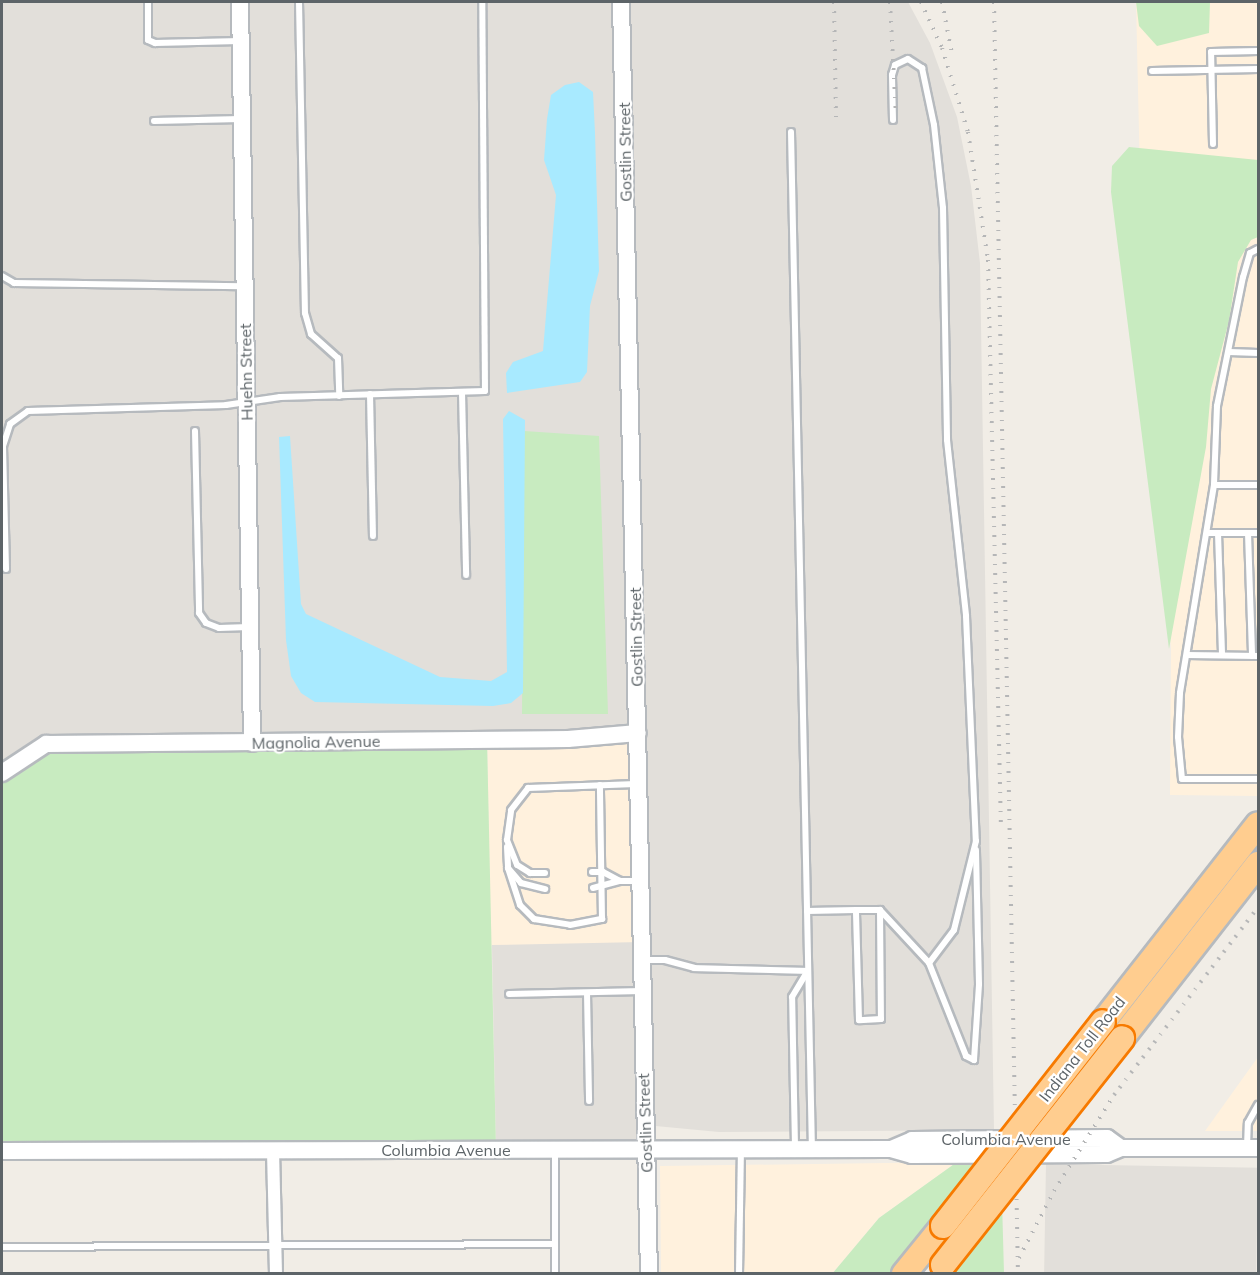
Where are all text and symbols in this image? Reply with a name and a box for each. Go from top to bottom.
street label: Gostlin Street [615,102,635,202]
street label: Huehn Street [236,323,256,421]
street label: Gostlin Street [626,587,646,687]
street label: Magnolia Avenue [252,731,380,753]
street label: Indiana Toll Road [1035,993,1129,1105]
street label: Gostlin Street [634,1073,656,1173]
street label: Columbia Avenue [941,1129,1071,1149]
street label: Columbia Avenue [381,1140,511,1160]

